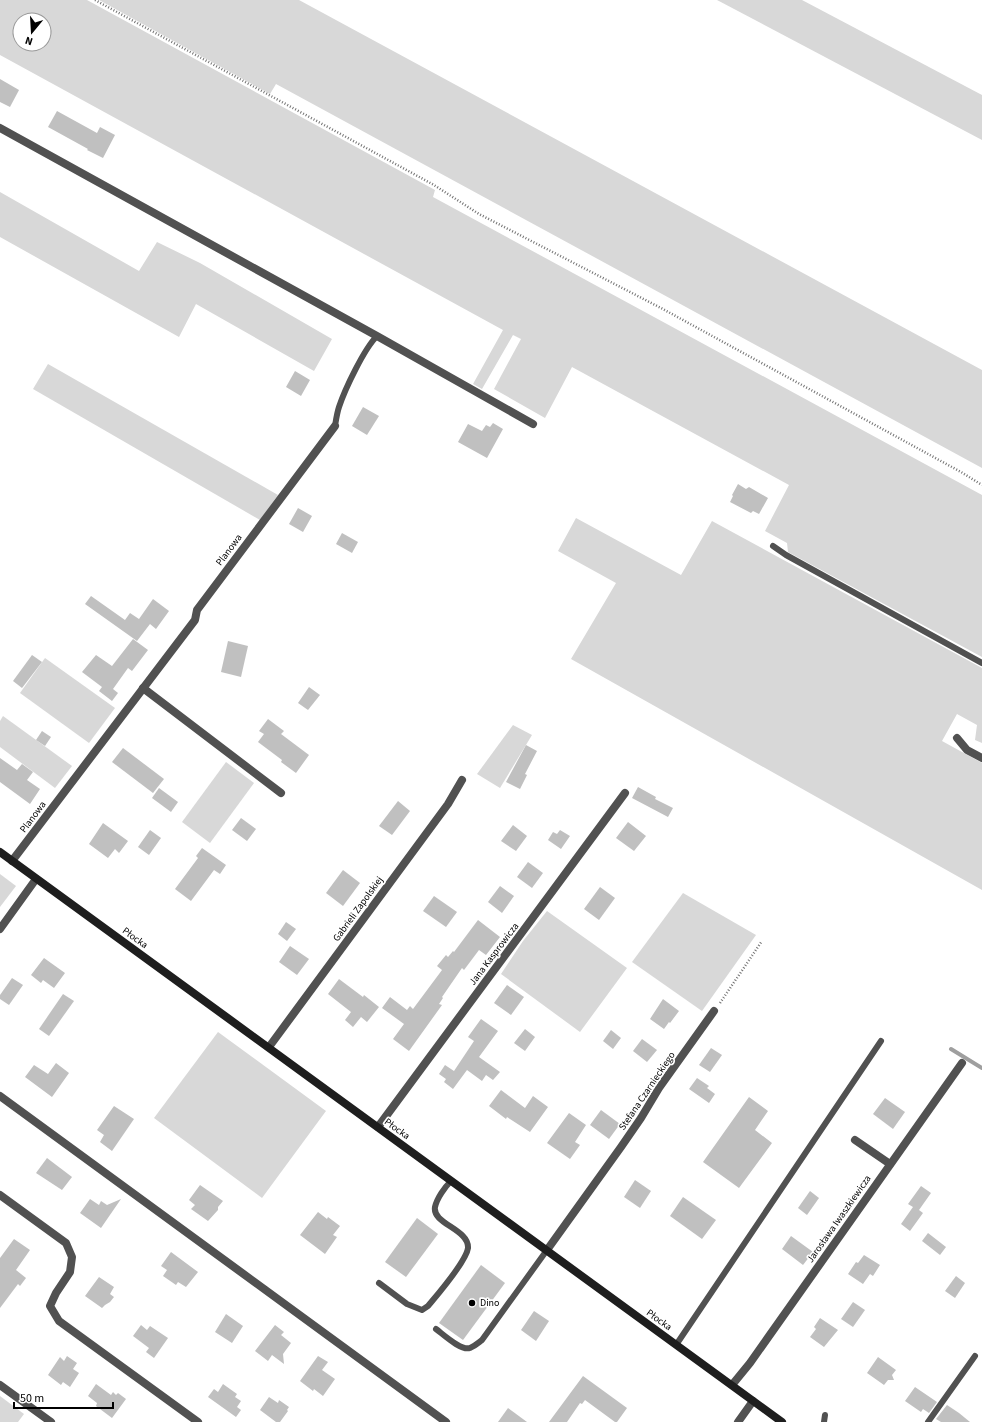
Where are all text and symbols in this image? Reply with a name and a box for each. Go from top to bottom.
north arrow [12,12,52,52]
text: N [23,33,35,49]
street label: Planowa [213,531,245,569]
street label: Planowa [17,798,49,836]
street label: Gabrieli Zapolskiej [330,874,386,944]
street label: Jana Kasprowicza [466,920,522,988]
street label: Płocka [119,924,151,952]
street label: Stefana Czarnieckiego [616,1049,678,1133]
street label: Płocka [381,1115,413,1143]
street label: Jarosława Iwaszkiewicza [803,1172,875,1266]
place label: Dino [480,1296,500,1310]
marker: Dino [467,1298,477,1308]
street label: Płocka [643,1306,675,1334]
scale bar [14,1384,113,1410]
text: 50 m [20,1390,44,1407]

